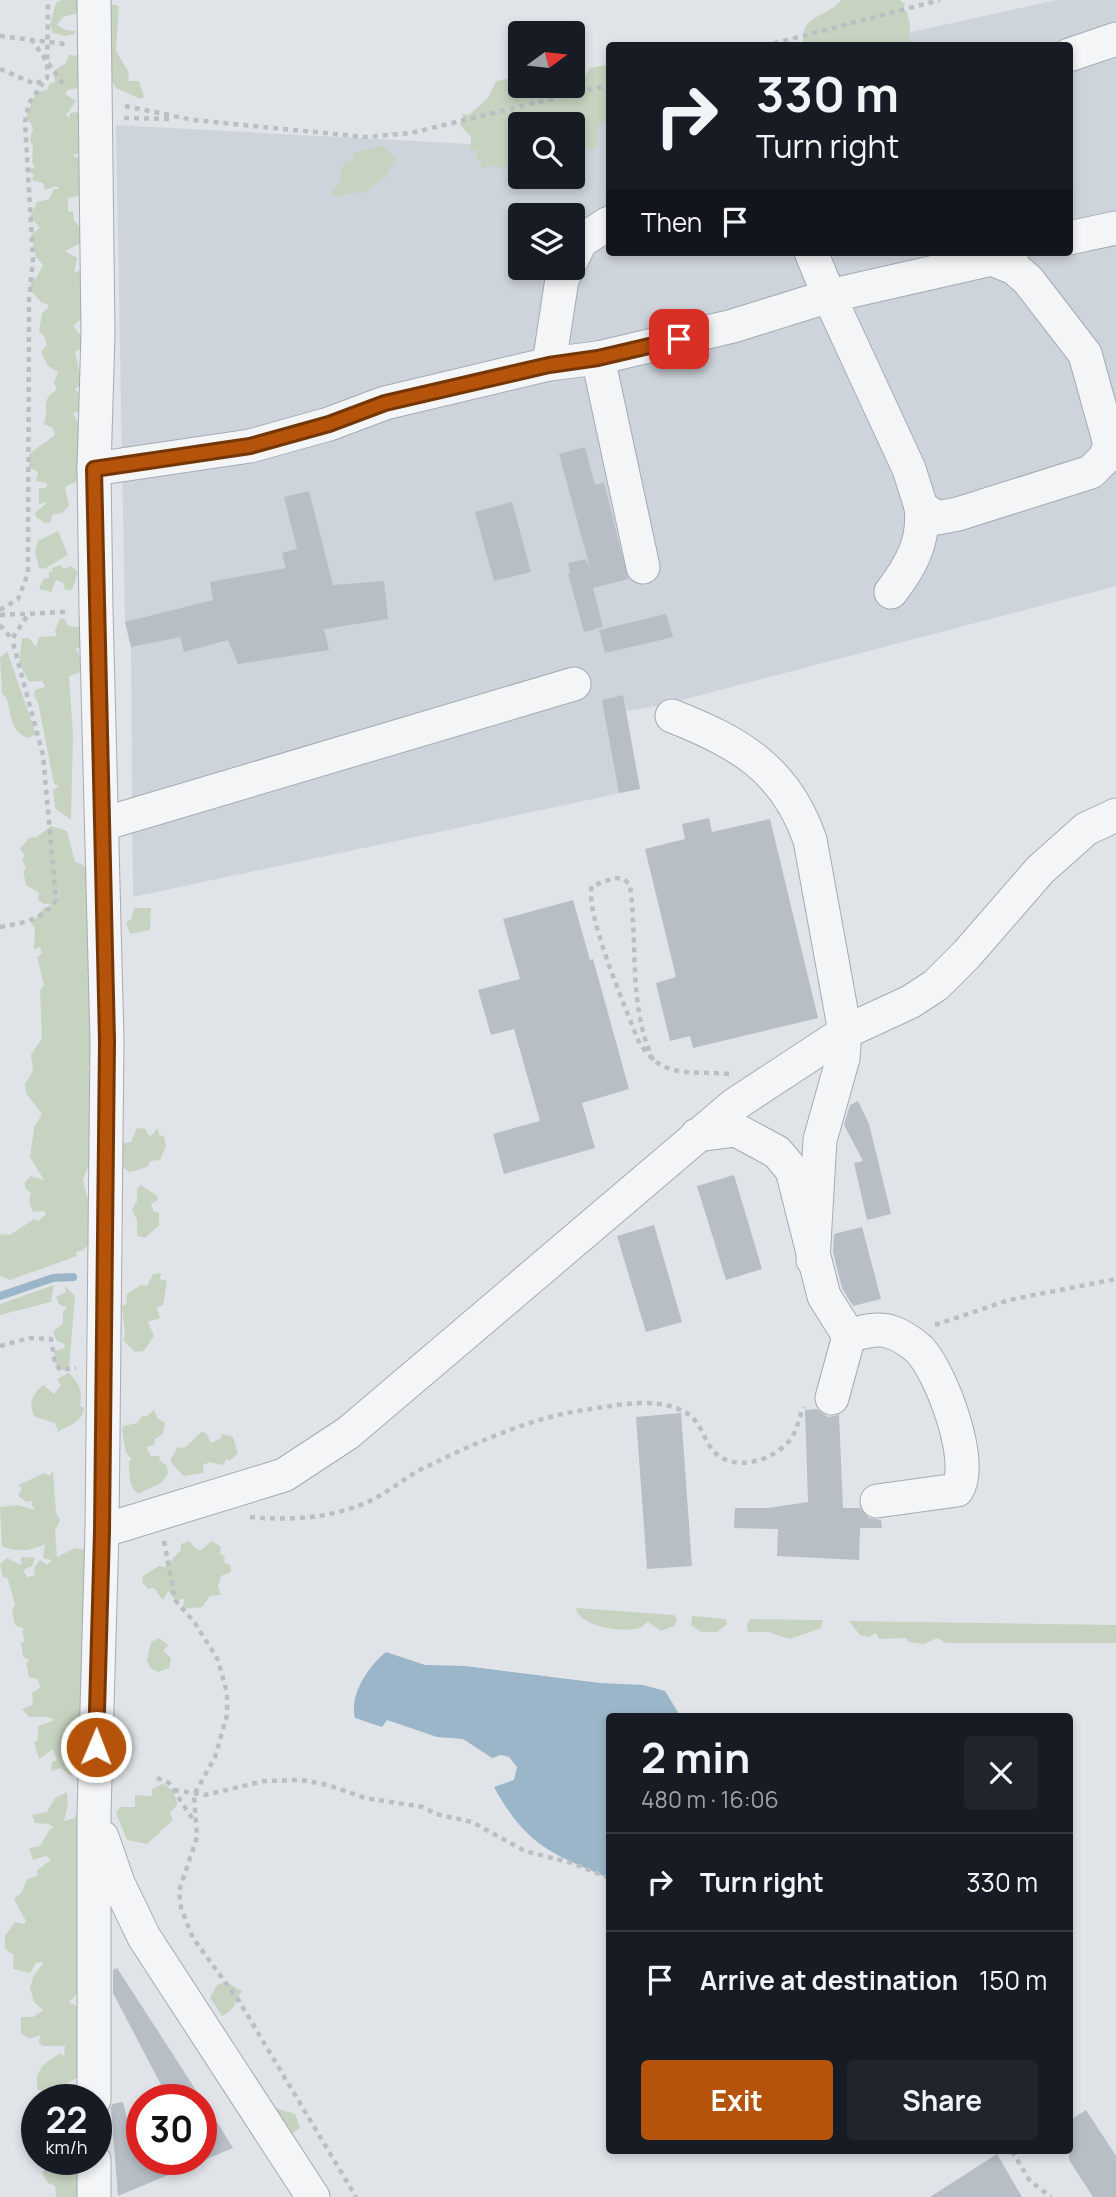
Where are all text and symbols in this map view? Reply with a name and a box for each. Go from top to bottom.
north arrow [508,21,584,98]
map controls [508,21,585,280]
text: 330 m [756,60,899,127]
icon: right [641,70,732,161]
button: search [508,112,585,189]
text: Turn right [756,124,899,168]
button: layers [508,203,585,280]
icon: arrive [716,203,754,241]
text: Then [641,204,702,240]
pin [649,309,709,369]
icon: arrive [660,320,698,358]
position arrow [59,1710,133,1784]
text: 2 min [641,1728,750,1786]
button: close [964,1736,1038,1810]
text: 480 m · 16:06 [641,1783,779,1815]
icon: right [641,1863,679,1901]
text: Turn right [700,1864,824,1900]
text: 330 m [966,1864,1038,1900]
icon: arrive [641,1961,679,1999]
text: Arrive at destination [700,1962,958,1998]
text: 150 m [979,1962,1047,1998]
button: Exit [641,2060,833,2140]
button: Share [847,2060,1038,2140]
speed limit sign: 30 [126,2084,217,2175]
text: 22 [46,2096,87,2144]
text: km/h [46,2135,87,2159]

